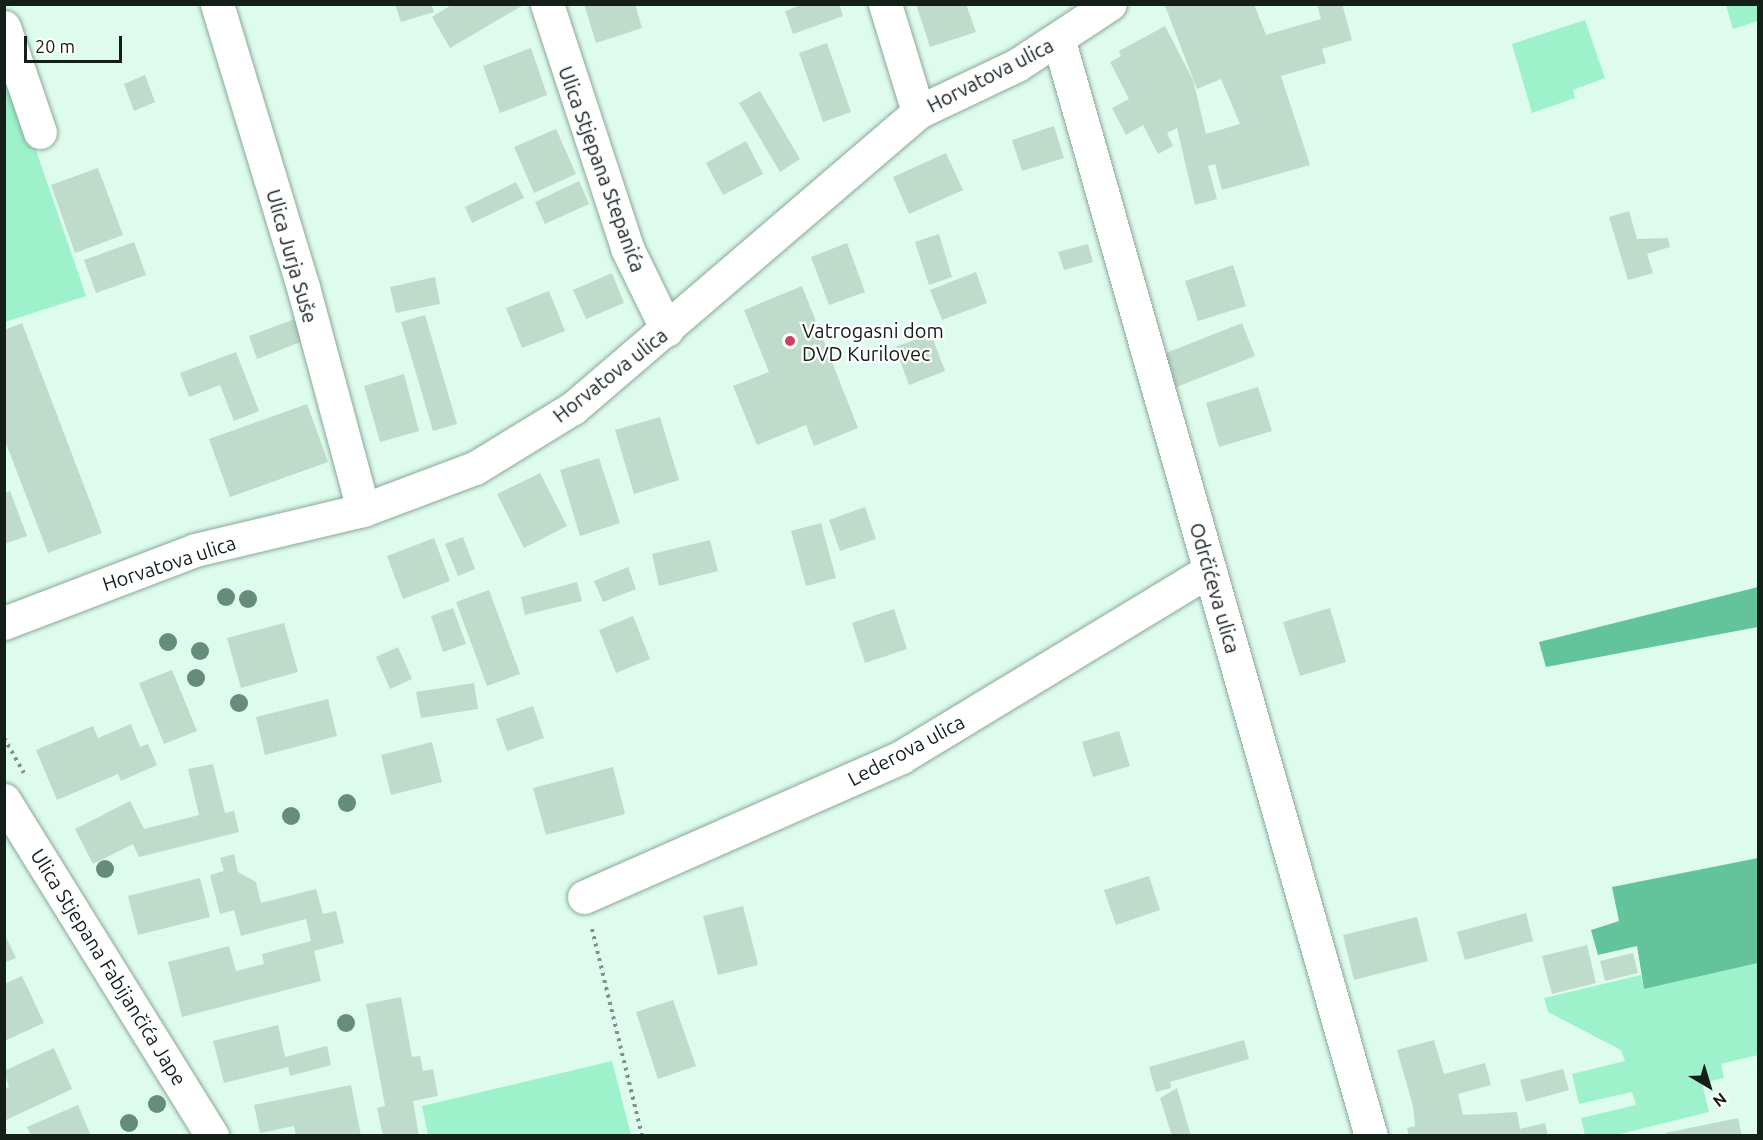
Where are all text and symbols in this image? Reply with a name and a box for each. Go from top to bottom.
scale bar [27,24,124,62]
street label: Horvatova ulica [923,33,1057,117]
text: 20 m [35,36,75,56]
street label: Ulica Stjepana Stepanića [554,63,650,275]
street label: Ulica Jurja Suše [261,186,323,326]
place label: Vatrogasni dom DVD Kurilovec [802,318,944,365]
street label: Horvatova ulica [548,323,672,427]
marker: Vatrogasni dom DVD Kurilovec [783,334,797,348]
street label: Odrčićeva ulica [1185,520,1245,656]
street label: Horvatova ulica [99,530,239,596]
street label: Lederova ulica [843,709,969,791]
street label: Ulica Stjepana Fabijančića Jape [26,844,192,1090]
north arrow [1679,1056,1739,1116]
text: N [1710,1089,1730,1111]

